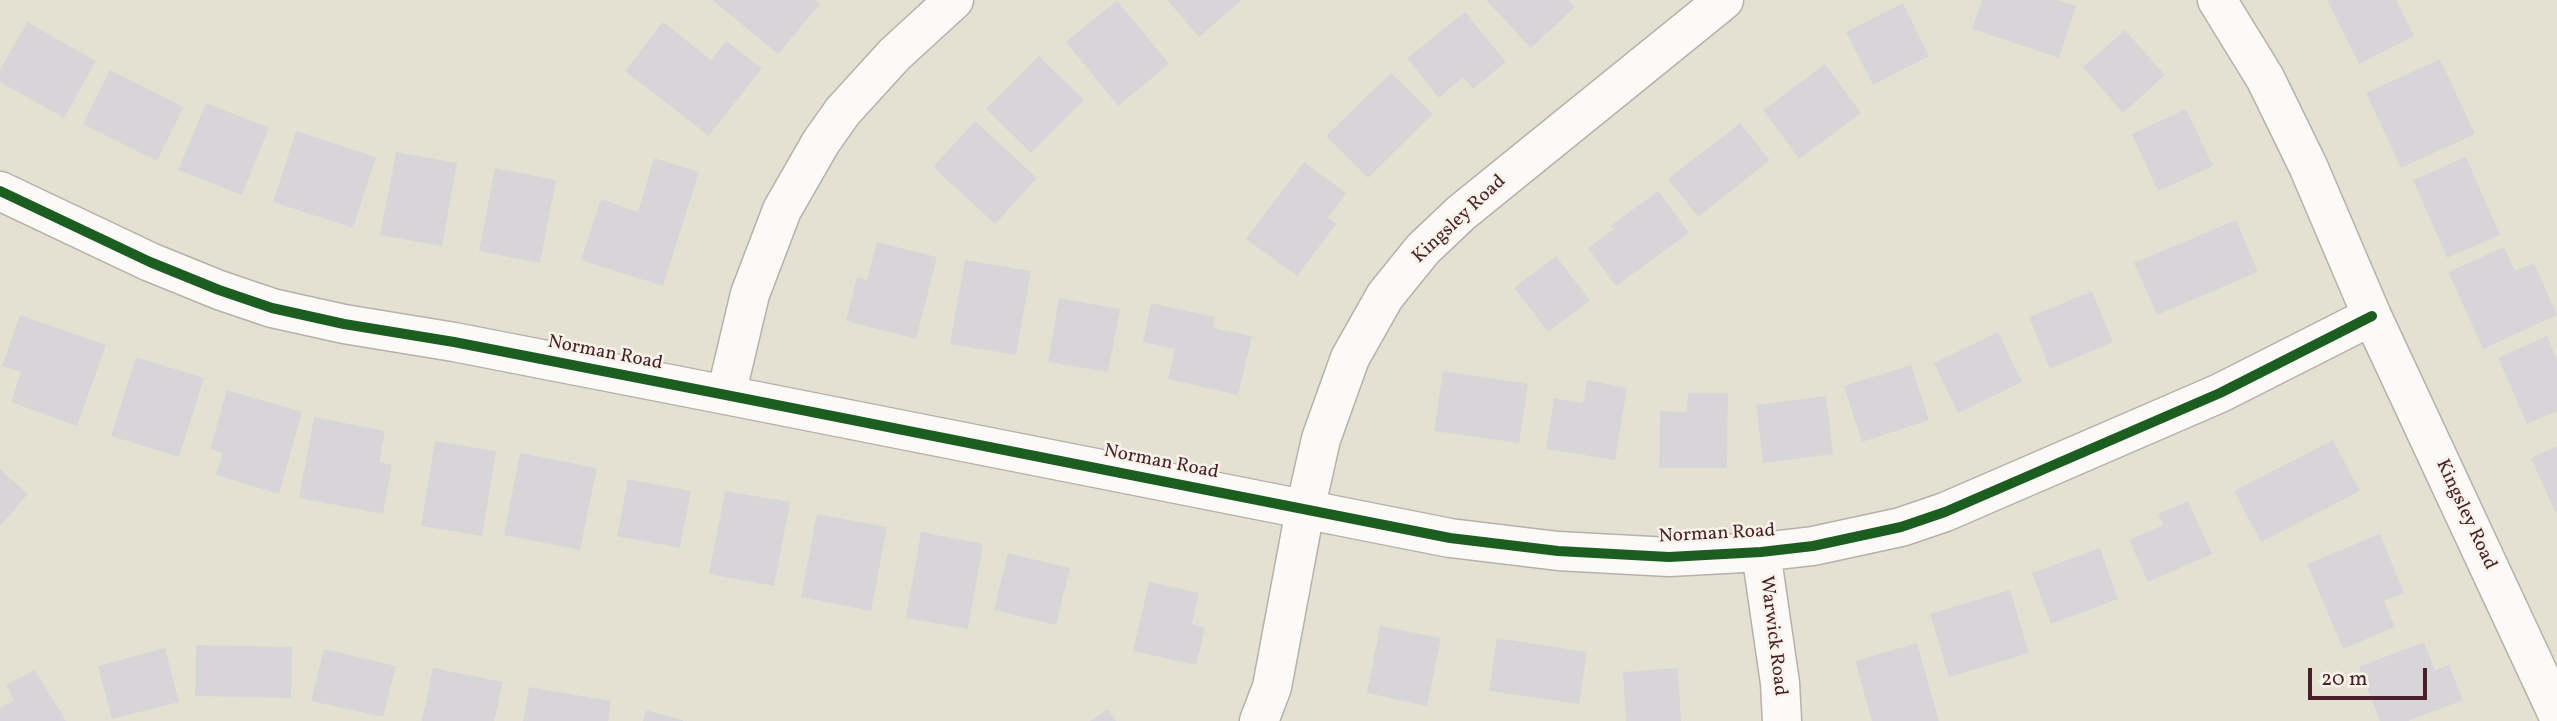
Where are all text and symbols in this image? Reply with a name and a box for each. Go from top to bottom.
street label: Kingsley Road [1409,171,1511,269]
street label: Norman Road [546,332,664,376]
street label: Norman Road [1102,441,1220,485]
street label: Kingsley Road [2429,456,2501,574]
street label: Norman Road [1658,521,1776,549]
street label: Warwick Road [1753,575,1791,697]
scale bar [2312,654,2431,698]
text: 20 m [2321,665,2367,694]

